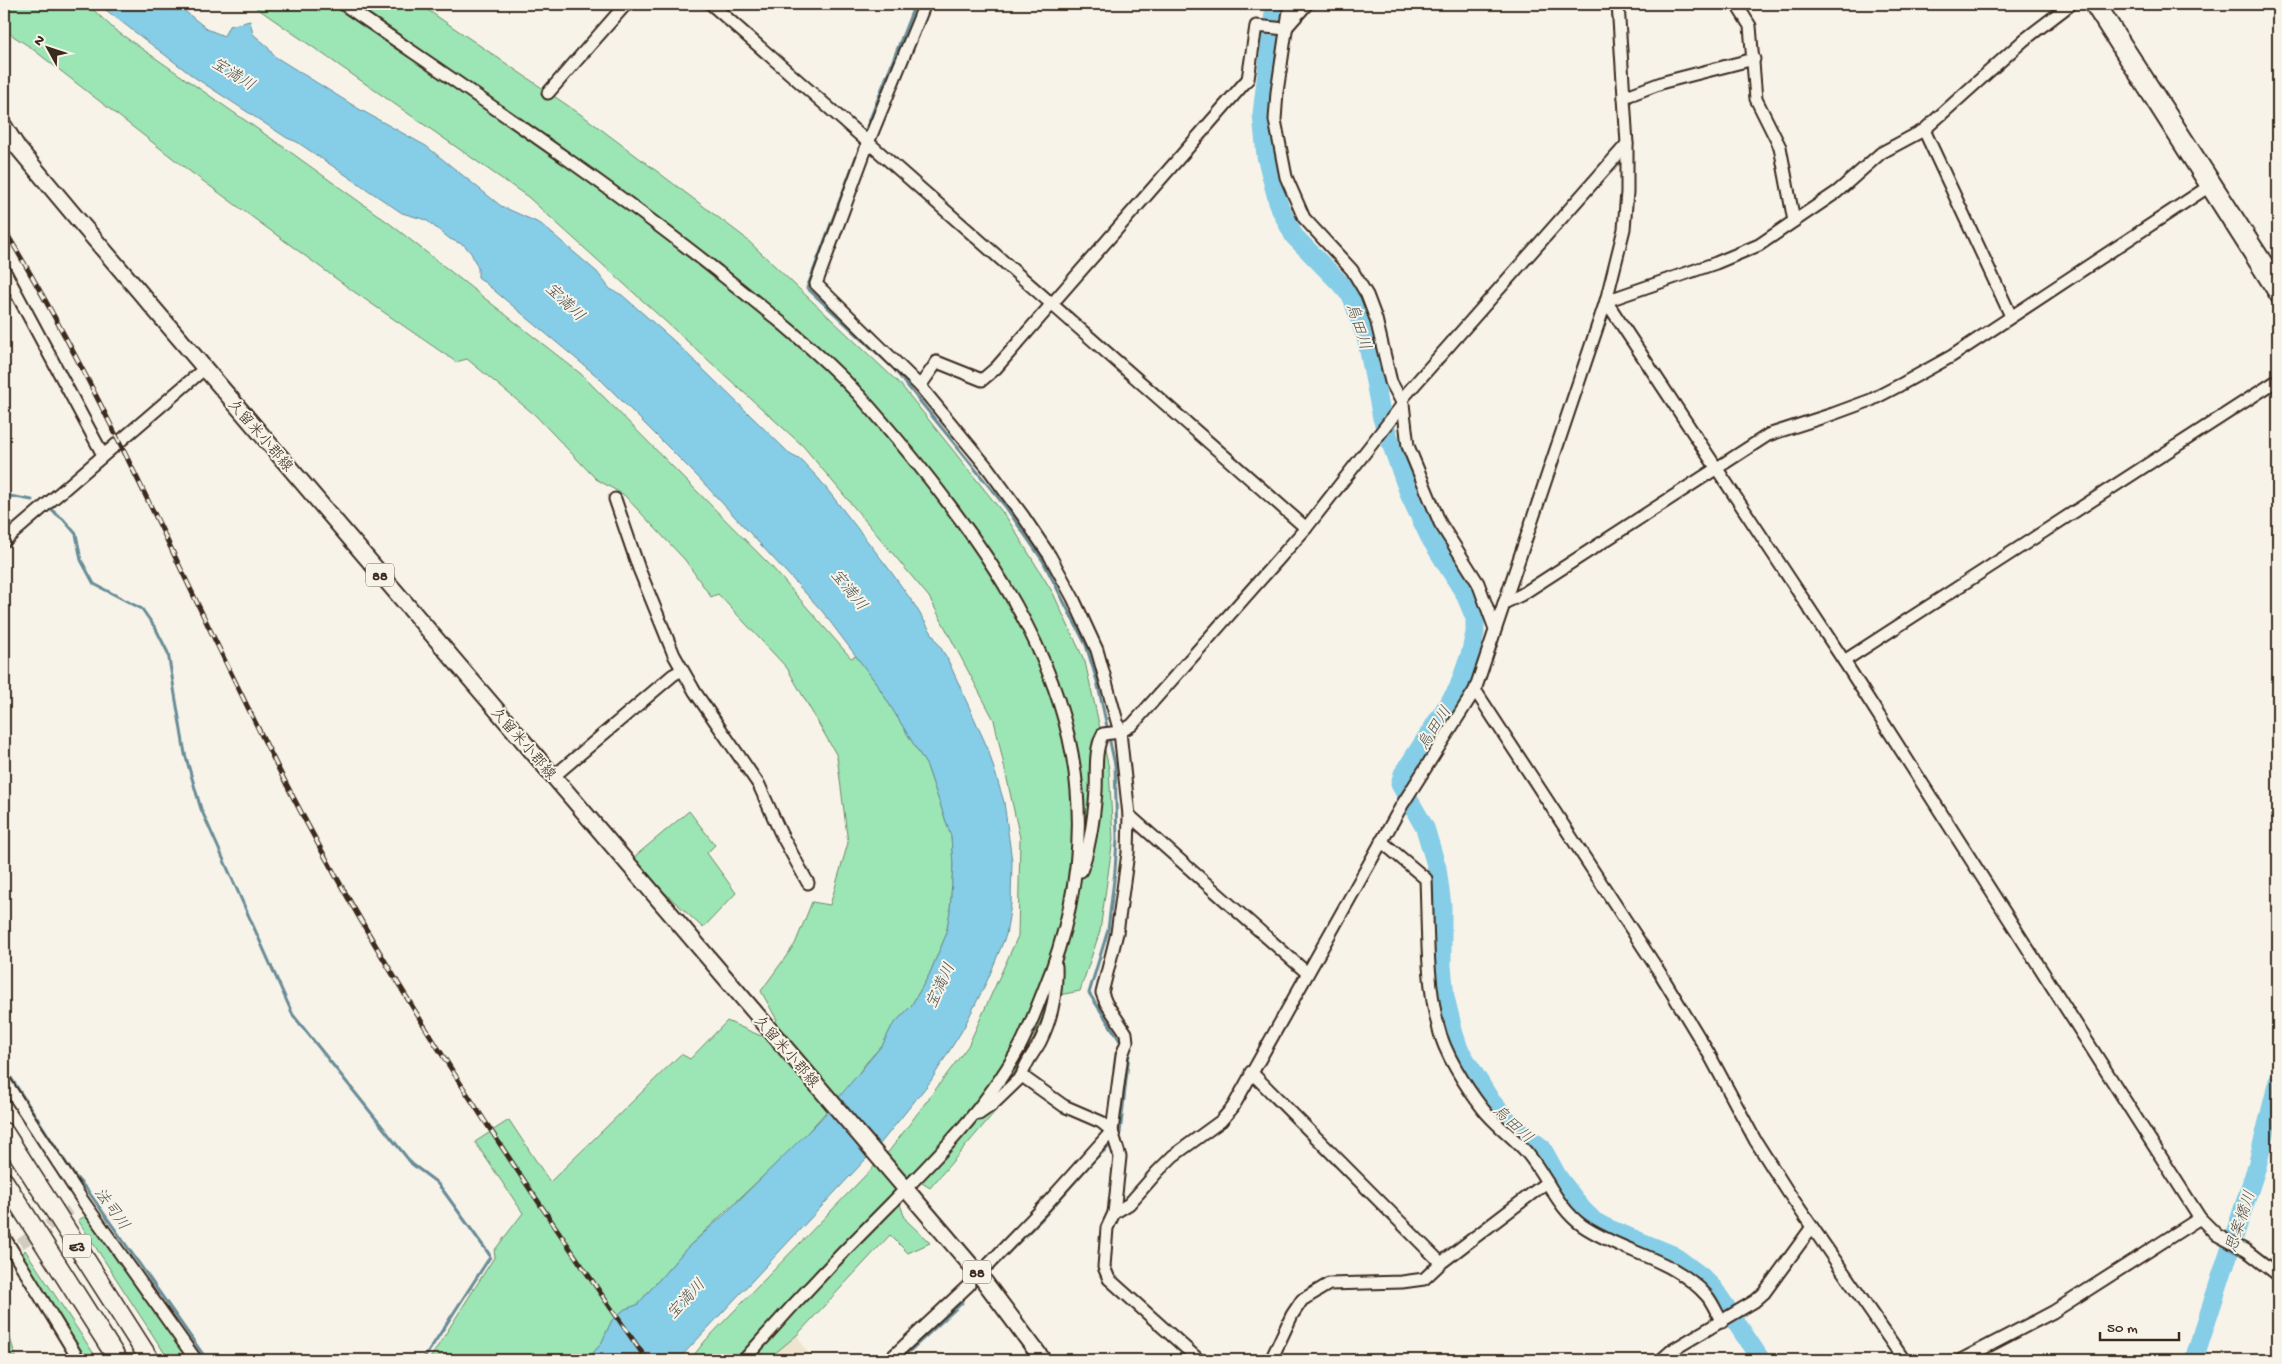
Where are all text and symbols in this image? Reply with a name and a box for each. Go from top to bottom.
north arrow [22,22,72,72]
text: N [31,32,49,50]
water label: 宝満川 [207,54,258,97]
water label: 宝満川 [540,279,588,327]
water label: 烏田川 [1340,301,1374,353]
street label: 久留米小郡線 [223,396,297,476]
road number: 88 [366,564,394,586]
water label: 宝満川 [825,566,871,616]
water label: 烏田川 [1414,703,1457,754]
street label: 久留米小郡線 [486,704,560,784]
water label: 宝満川 [923,960,961,1012]
street label: 久留米小郡線 [749,1012,823,1092]
water label: 烏田川 [1488,1102,1536,1149]
water label: 法司川 [88,1184,133,1235]
water label: 思案橋川 [2222,1188,2261,1255]
road number: E3 [63,1234,91,1258]
road number: 88 [963,1260,991,1284]
water label: 宝満川 [664,1276,711,1324]
scale bar [2100,1309,2178,1341]
text: 50 m [2107,1320,2138,1338]

